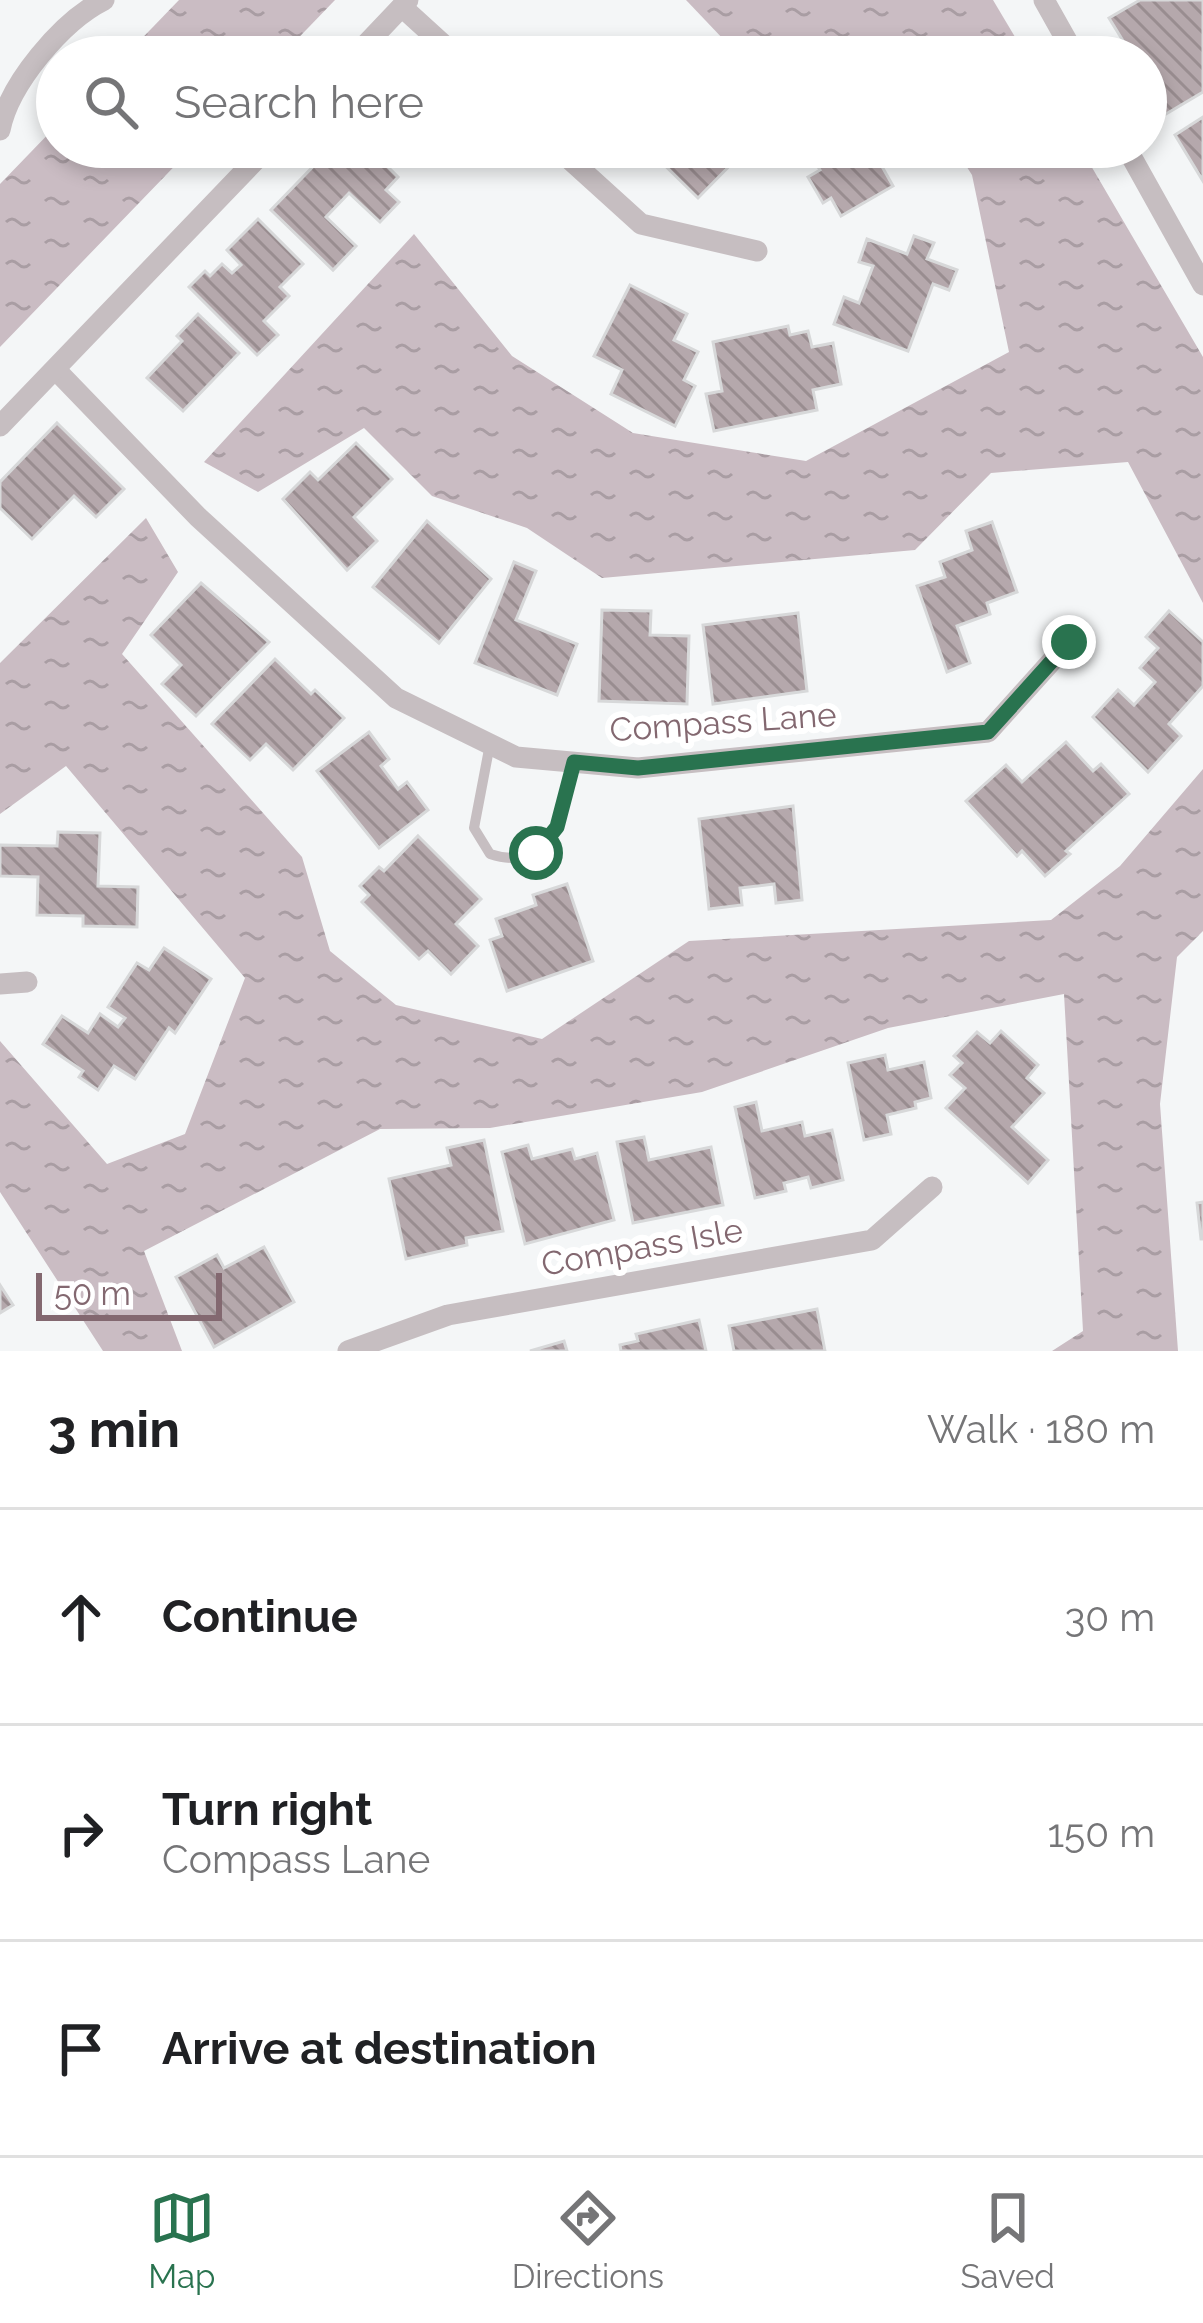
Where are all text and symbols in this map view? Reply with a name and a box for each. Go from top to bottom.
search box [36,36,1167,168]
icon: search [78,69,144,135]
text: Search here [174,76,424,129]
route end [1042,615,1096,669]
street label: Compass Lane [608,695,838,749]
route start [509,826,563,880]
street label: Compass Isle [538,1210,746,1284]
scale bar [36,1267,222,1320]
text: 50 m [54,1274,131,1313]
text: 3 min [48,1399,180,1459]
text: Walk · 180 m [927,1406,1155,1452]
icon: ahead [48,1584,114,1650]
text: Continue [162,1590,358,1643]
text: 30 m [1065,1594,1155,1640]
text: Turn right [162,1783,372,1836]
icon: right [48,1800,114,1866]
text: 150 m [1047,1810,1155,1856]
text: Compass Lane [162,1836,430,1882]
icon: arrive [48,2016,114,2082]
text: Arrive at destination [162,2022,597,2075]
tab: Map [148,2185,215,2296]
tab: Directions [512,2185,664,2296]
tab: Saved [960,2185,1055,2296]

